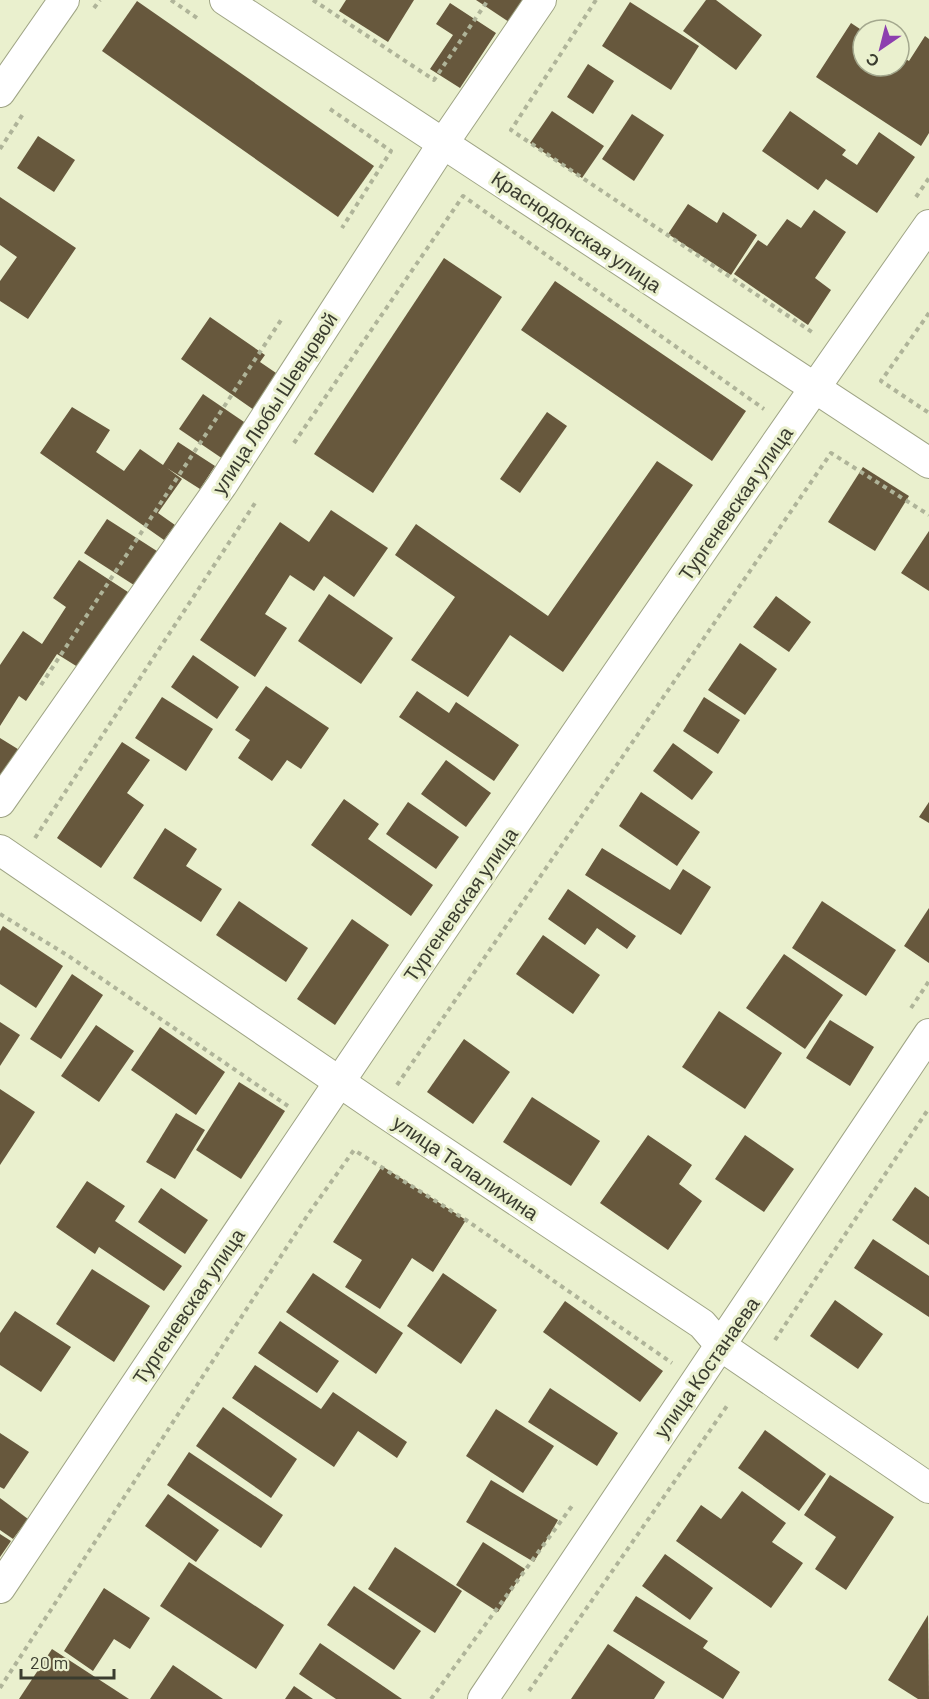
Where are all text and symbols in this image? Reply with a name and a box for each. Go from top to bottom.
north arrow [851,18,911,78]
text: С [862,49,882,72]
street label: Краснодонская улица [488,165,667,297]
street label: улица Любы Шевцовой [206,308,342,498]
street label: Тургеневская улица [673,421,798,585]
street label: Тургеневская улица [398,822,523,986]
street label: улица Талалихина [389,1109,544,1225]
street label: Тургеневская улица [127,1223,250,1388]
street label: улица Костанаева [648,1291,764,1442]
scale bar [21,1642,114,1680]
text: 20 m [30,1651,68,1673]

